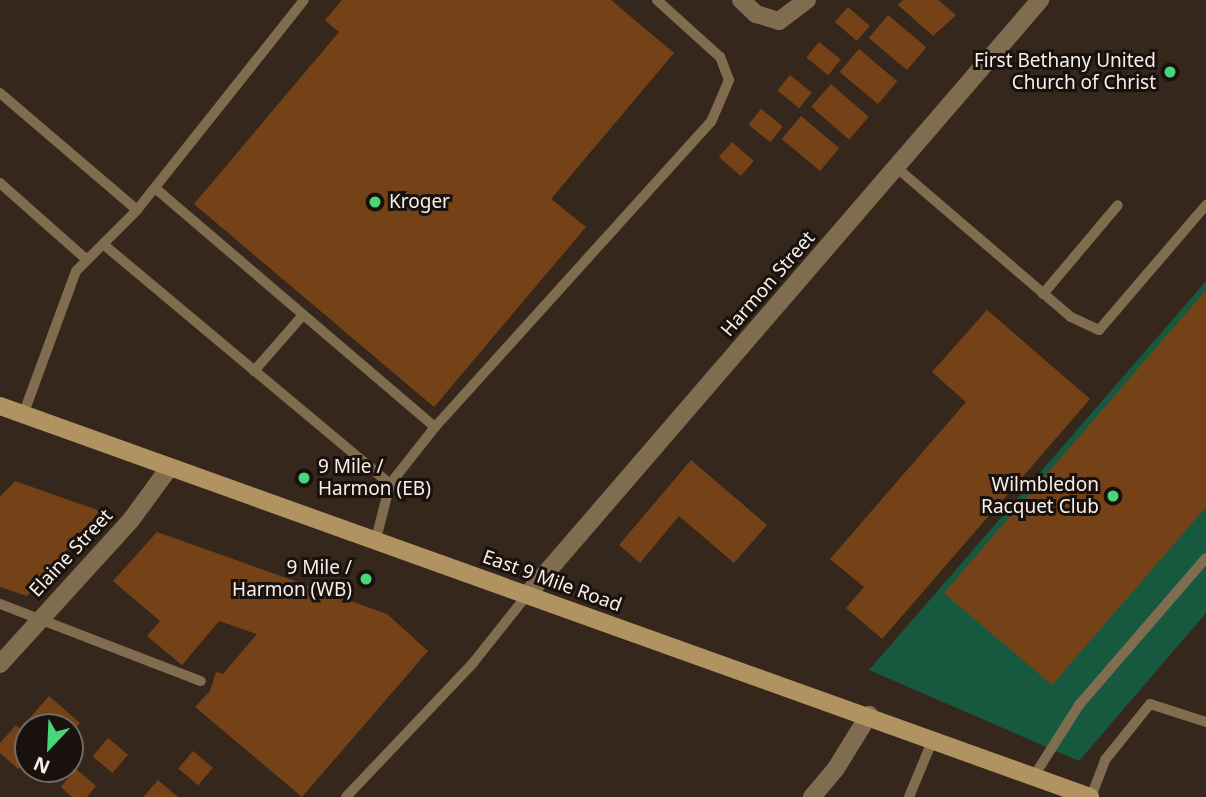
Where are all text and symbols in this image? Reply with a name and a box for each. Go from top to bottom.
place label: First Bethany United Church of Christ [974,50,1156,94]
marker: First Bethany United Church of Christ [1162,64,1178,80]
place label: Kroger [389,191,450,213]
marker: Kroger [367,194,383,210]
street label: Harmon Street [716,227,820,341]
place label: 9 Mile / Harmon (EB) [318,456,431,500]
marker: 9 Mile / Harmon (EB) [296,470,312,486]
place label: Wilmbledon Racquet Club [981,474,1099,518]
marker: Wilmbledon Racquet Club [1105,488,1121,504]
street label: Elaine Street [25,504,117,602]
street label: East 9 Mile Road [479,545,625,617]
place label: 9 Mile / Harmon (WB) [232,557,352,601]
marker: 9 Mile / Harmon (WB) [358,571,374,587]
north arrow [14,713,84,783]
text: N [29,751,54,780]

